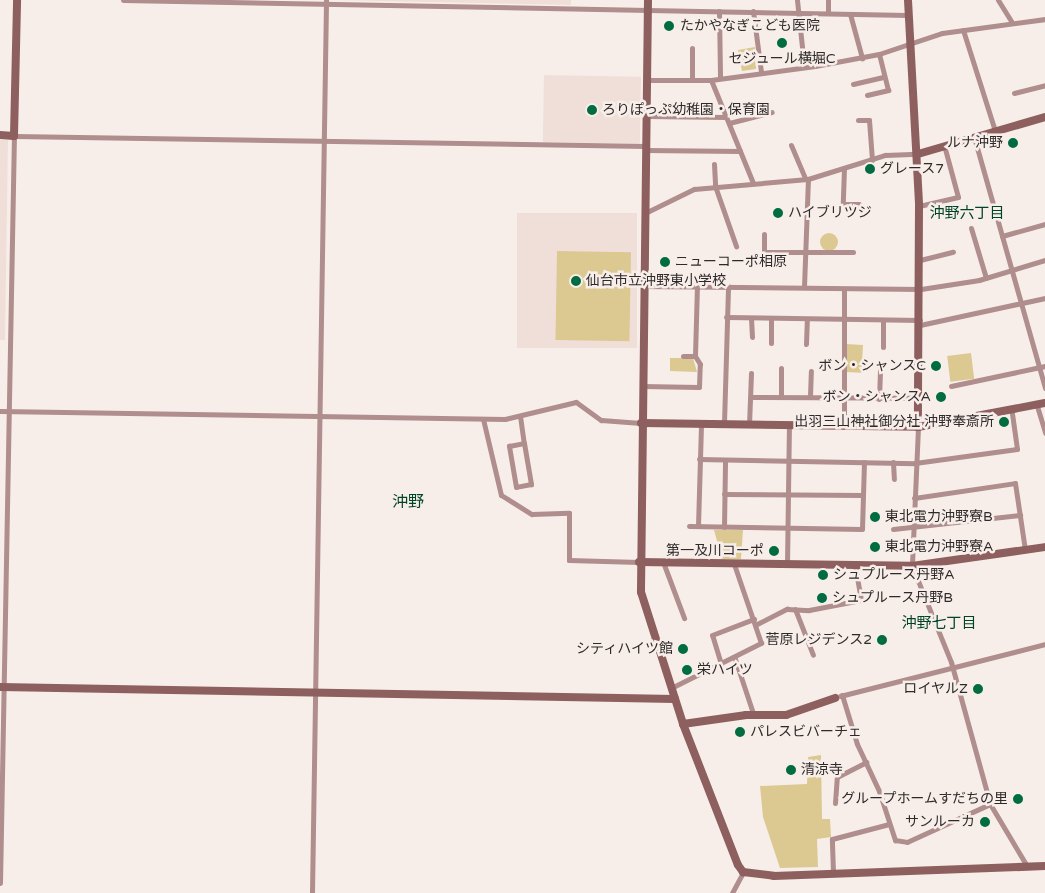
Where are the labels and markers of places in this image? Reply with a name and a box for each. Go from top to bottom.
place label: たかやなぎこども医院 [680,18,820,34]
marker: たかやなぎこども医院 [662,19,676,33]
marker: セジュール横堀C [776,37,788,49]
place label: セジュール横堀C [728,51,836,67]
place label: ろりぽっぷ幼稚園・保育園 [602,102,770,118]
marker: ろりぽっぷ幼稚園・保育園 [586,104,598,116]
place label: ルナ沖野 [947,135,1003,151]
marker: ルナ沖野 [1007,137,1019,149]
place label: グレース7 [880,161,945,177]
marker: グレース7 [864,163,876,175]
place label: ハイブリツジ [788,205,872,221]
marker: ハイブリツジ [772,207,784,219]
place label: ニューコーポ相原 [675,254,787,270]
marker: ニューコーポ相原 [659,256,671,268]
place label: 仙台市立沖野東小学校 [586,273,726,289]
marker: 仙台市立沖野東小学校 [570,275,582,287]
place label: ボン・シャンスC [818,358,926,374]
marker: ボン・シャンスC [930,360,942,372]
place label: ボン・シャンスA [823,389,931,405]
marker: ボン・シャンスA [935,391,947,403]
place label: 出羽三山神社御分社 沖野奉斎所 [794,414,994,430]
marker: 出羽三山神社御分社 沖野奉斎所 [998,416,1010,428]
place label: 東北電力沖野寮B [885,509,993,525]
marker: 東北電力沖野寮B [869,511,881,523]
place label: 東北電力沖野寮A [885,539,993,555]
marker: 東北電力沖野寮A [869,541,881,553]
place label: 第一及川コーポ [666,543,764,559]
marker: 第一及川コーポ [768,545,780,557]
place label: シュプルース丹野A [833,567,955,583]
marker: シュプルース丹野A [817,569,829,581]
place label: シュプルース丹野B [832,590,954,606]
marker: シュプルース丹野B [816,592,828,604]
place label: 菅原レジデンス2 [765,632,872,648]
marker: 菅原レジデンス2 [876,634,888,646]
place label: シティハイツ館 [575,641,673,657]
marker: シティハイツ館 [677,643,689,655]
place label: 栄ハイツ [697,662,753,678]
marker: 栄ハイツ [681,664,693,676]
place label: ロイヤルZ [903,681,968,697]
marker: ロイヤルZ [972,683,984,695]
place label: パレスビバーチェ [750,724,862,740]
marker: パレスビバーチェ [734,726,746,738]
place label: 清涼寺 [801,762,843,778]
marker: 清涼寺 [785,764,797,776]
place label: グループホームすだちの里 [840,791,1008,807]
marker: グループホームすだちの里 [1012,793,1024,805]
place label: サンルーカ [905,814,975,830]
marker: サンルーカ [979,816,991,828]

